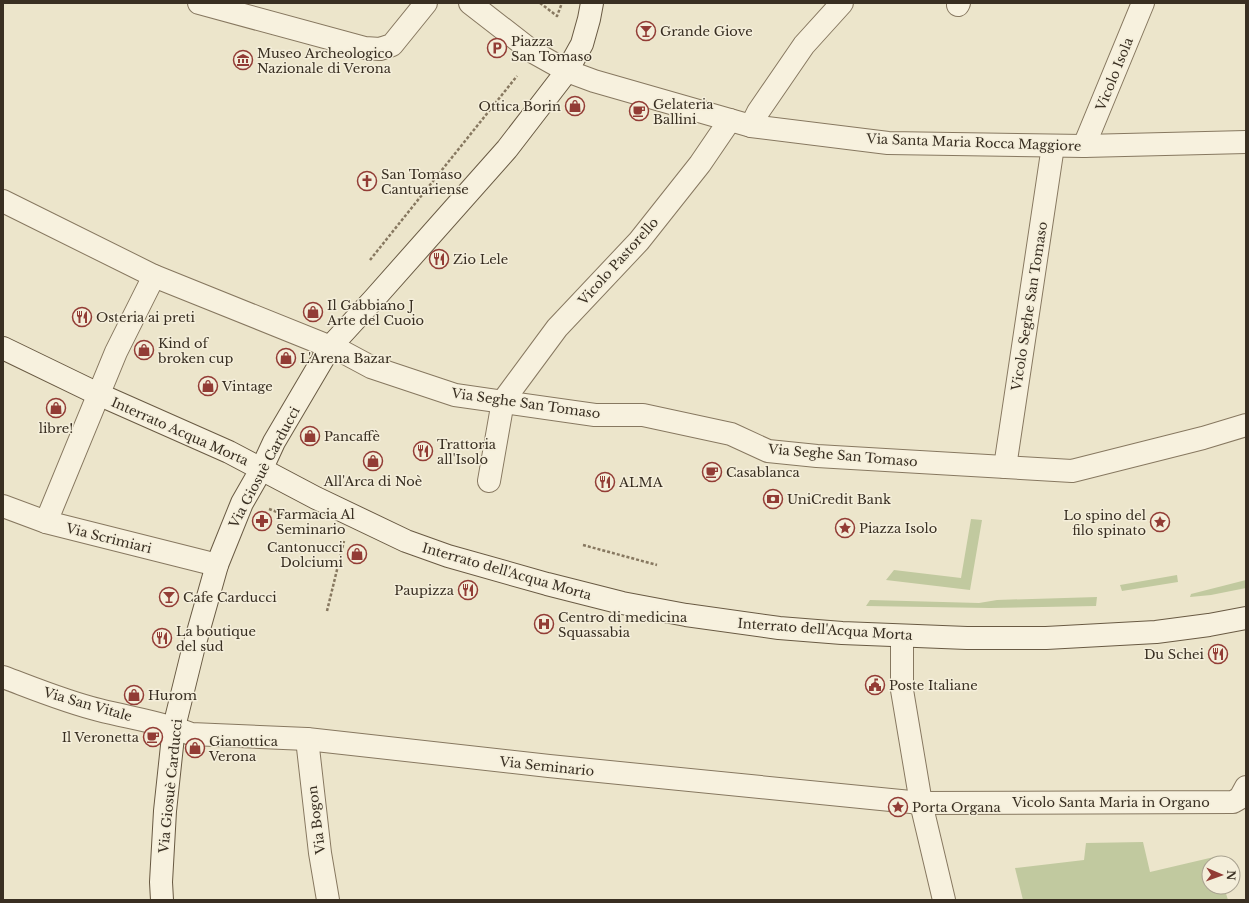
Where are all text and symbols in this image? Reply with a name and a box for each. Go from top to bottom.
bar icon: Grande Giove [635,20,657,42]
place label: Grande Giove [660,23,753,40]
place label: Piazza San Tomaso [511,33,592,65]
street label: Vicolo Isola [1092,34,1137,114]
parking icon: Piazza San Tomaso [486,37,508,59]
place label: Museo Archeologico Nazionale di Verona [257,45,393,77]
museum icon: Museo Archeologico Nazionale di Verona [232,49,254,71]
shop icon: Ottica Borin [564,95,586,117]
place label: Gelateria Ballini [653,96,714,128]
place label: Ottica Borin [479,98,561,115]
cafe icon: Gelateria Ballini [628,100,650,122]
street label: Via Santa Maria Rocca Maggiore [865,130,1082,155]
place label: San Tomaso Cantuariense [381,166,469,198]
church icon: San Tomaso Cantuariense [356,170,378,192]
street label: Vicolo Pastorello [574,214,662,309]
street label: Vicolo Seghe San Tomaso [1008,220,1051,393]
restaurant icon: Zio Lele [428,248,450,270]
place label: Zio Lele [453,251,508,268]
place label: Il Gabbiano J Arte del Cuoio [326,297,424,329]
shop icon: Il Gabbiano J Arte del Cuoio [302,301,324,323]
restaurant icon: Osteria ai preti [71,306,93,328]
place label: Osteria ai preti [96,309,196,326]
place label: Kind of broken cup [157,335,233,367]
shop icon: Kind of broken cup [133,339,155,361]
shop icon: L'Arena Bazar [275,347,297,369]
place label: L'Arena Bazar [300,350,392,367]
shop icon: Vintage [197,375,219,397]
place label: Vintage [221,378,273,395]
street label: Via Seghe San Tomaso [450,385,601,422]
street label: Interrato Acqua Morta [109,394,252,470]
shop icon: libre! [45,397,67,419]
street label: Via Giosuè Carducci [225,403,304,532]
place label: libre! [39,420,73,437]
shop icon: Pancaffè [299,425,321,447]
place label: Pancaffè [324,428,380,445]
place label: Trattoria all'Isolo [437,436,497,468]
restaurant icon: Trattoria all'Isolo [412,440,434,462]
street label: Via Seghe San Tomaso [767,440,918,471]
shop icon: All'Arca di Noè [362,450,384,472]
cafe icon: Casablanca [701,461,723,483]
place label: Casablanca [726,464,801,481]
restaurant icon: ALMA [594,471,616,493]
place label: All'Arca di Noè [323,473,422,490]
place label: ALMA [618,474,664,491]
bank icon: UniCredit Bank [762,488,784,510]
place label: UniCredit Bank [787,491,891,508]
place label: Farmacia Al Seminario [276,506,355,538]
place label: Lo spino del filo spinato [1064,507,1146,539]
pharmacy icon: Farmacia Al Seminario [251,510,273,532]
place icon: Lo spino del filo spinato [1149,511,1171,533]
place icon: Piazza Isolo [834,517,856,539]
street label: Via Scrimiari [63,519,154,557]
place label: Piazza Isolo [859,520,937,537]
place label: Cantonucci Dolciumi [267,539,344,571]
street label: Interrato dell'Acqua Morta [420,539,594,604]
shop icon: Cantonucci Dolciumi [346,543,368,565]
restaurant icon: Paupizza [457,579,479,601]
place label: Paupizza [394,582,455,599]
bar icon: Cafe Carducci [158,586,180,608]
place label: Cafe Carducci [183,589,277,606]
place label: Centro di medicina Squassabia [558,609,688,641]
hospital icon: Centro di medicina Squassabia [533,613,555,635]
street label: Interrato dell'Acqua Morta [737,615,914,644]
place label: La boutique del sud [176,623,256,655]
restaurant icon: La boutique del sud [151,627,173,649]
restaurant icon: Du Schei [1207,643,1229,665]
place label: Du Schei [1144,646,1205,663]
public building icon: Poste Italiane [864,674,886,696]
place label: Poste Italiane [889,677,978,694]
street label: Via San Vitale [41,683,134,725]
shop icon: Hurom [123,684,145,706]
place label: Hurom [148,687,197,704]
street label: Via Giosuè Carducci [155,718,186,855]
cafe icon: Il Veronetta [142,726,164,748]
place label: Il Veronetta [62,729,140,746]
place label: Gianottica Verona [208,733,279,765]
shop icon: Gianottica Verona [184,737,206,759]
street label: Via Seminario [498,753,595,780]
street label: Via Bogon [304,785,329,856]
street label: Vicolo Santa Maria in Organo [1011,794,1210,811]
place icon: Porta Organa [887,796,909,818]
place label: Porta Organa [912,799,1001,816]
north arrow [1201,855,1241,895]
text: N [1224,870,1238,881]

